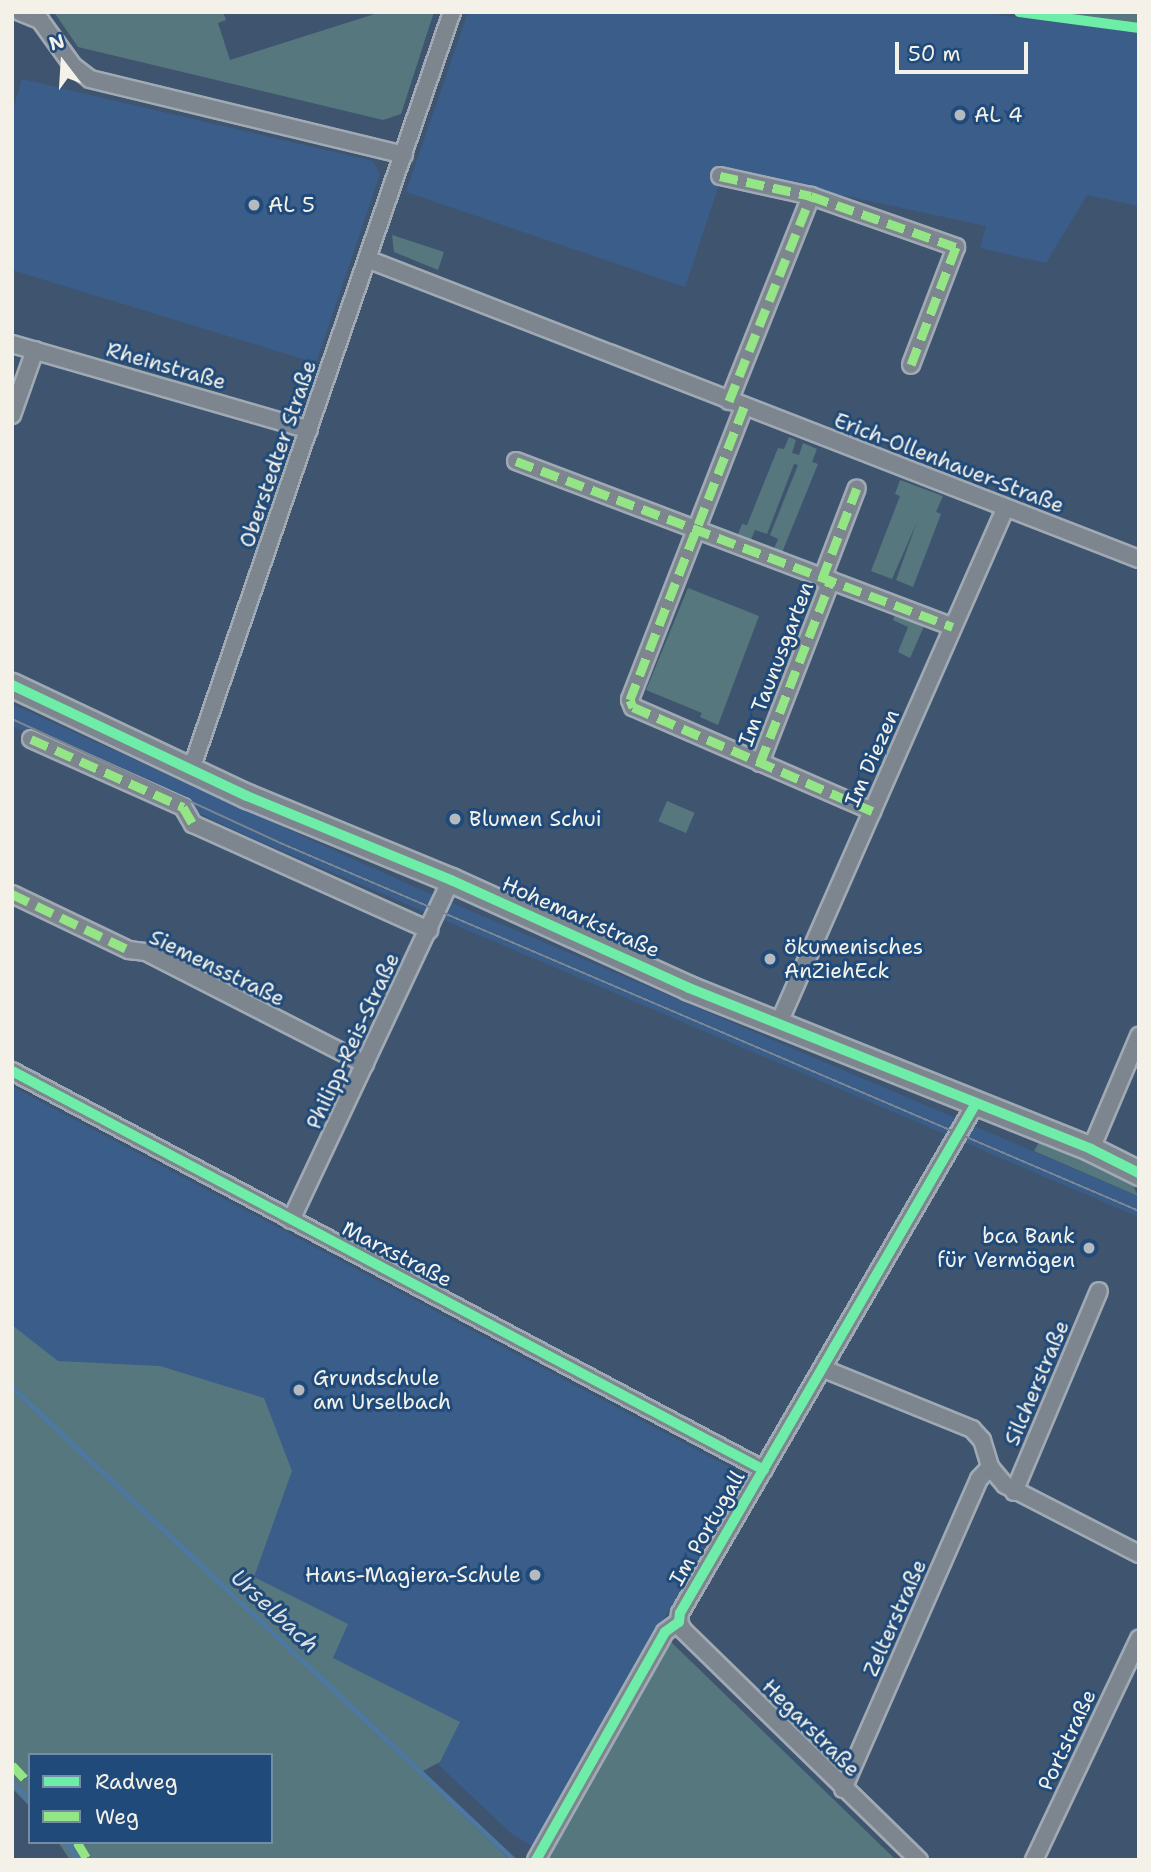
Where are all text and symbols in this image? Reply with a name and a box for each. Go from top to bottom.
north arrow [28,28,98,98]
text: N [46,28,68,57]
scale bar [899,28,1032,72]
text: 50 m [908,40,961,68]
place label: AL 4 [974,102,1023,128]
marker: AL 4 [952,107,968,123]
place label: AL 5 [268,192,315,218]
marker: AL 5 [246,197,262,213]
street label: Rheinstraße [103,337,229,395]
street label: Oberstedter Straße [234,357,322,551]
street label: Erich-Ollenhauer-Straße [830,407,1068,519]
street label: Im Taunusgarten [733,578,819,750]
street label: Im Diezen [839,705,905,811]
place label: Blumen Schui [469,806,602,832]
marker: Blumen Schui [447,811,463,827]
street label: Hohemarkstraße [498,871,664,963]
street label: Siemensstraße [145,924,289,1012]
place label: ökumenisches AnZiehEck [784,934,923,984]
street label: Philipp-Reis-Straße [301,949,405,1133]
marker: ökumenisches AnZiehEck [762,951,778,967]
street label: Marxstraße [338,1216,456,1292]
place label: bca Bank für Vermögen [937,1223,1075,1273]
marker: bca Bank für Vermögen [1081,1240,1097,1256]
street label: Silcherstraße [999,1317,1075,1449]
place label: Grundschule am Urselbach [313,1365,451,1415]
marker: Grundschule am Urselbach [291,1382,307,1398]
street label: Im Portugall [664,1466,750,1590]
street label: Zelterstraße [858,1556,932,1680]
place label: Hans-Magiera-Schule [305,1562,521,1588]
water label: Urselbach [225,1563,325,1659]
marker: Hans-Magiera-Schule [527,1567,543,1583]
street label: Hegarstraße [757,1674,865,1782]
street label: Portstraße [1033,1685,1101,1795]
legend [28,1753,273,1844]
text: Radweg [95,1768,178,1796]
text: Weg [95,1803,139,1831]

